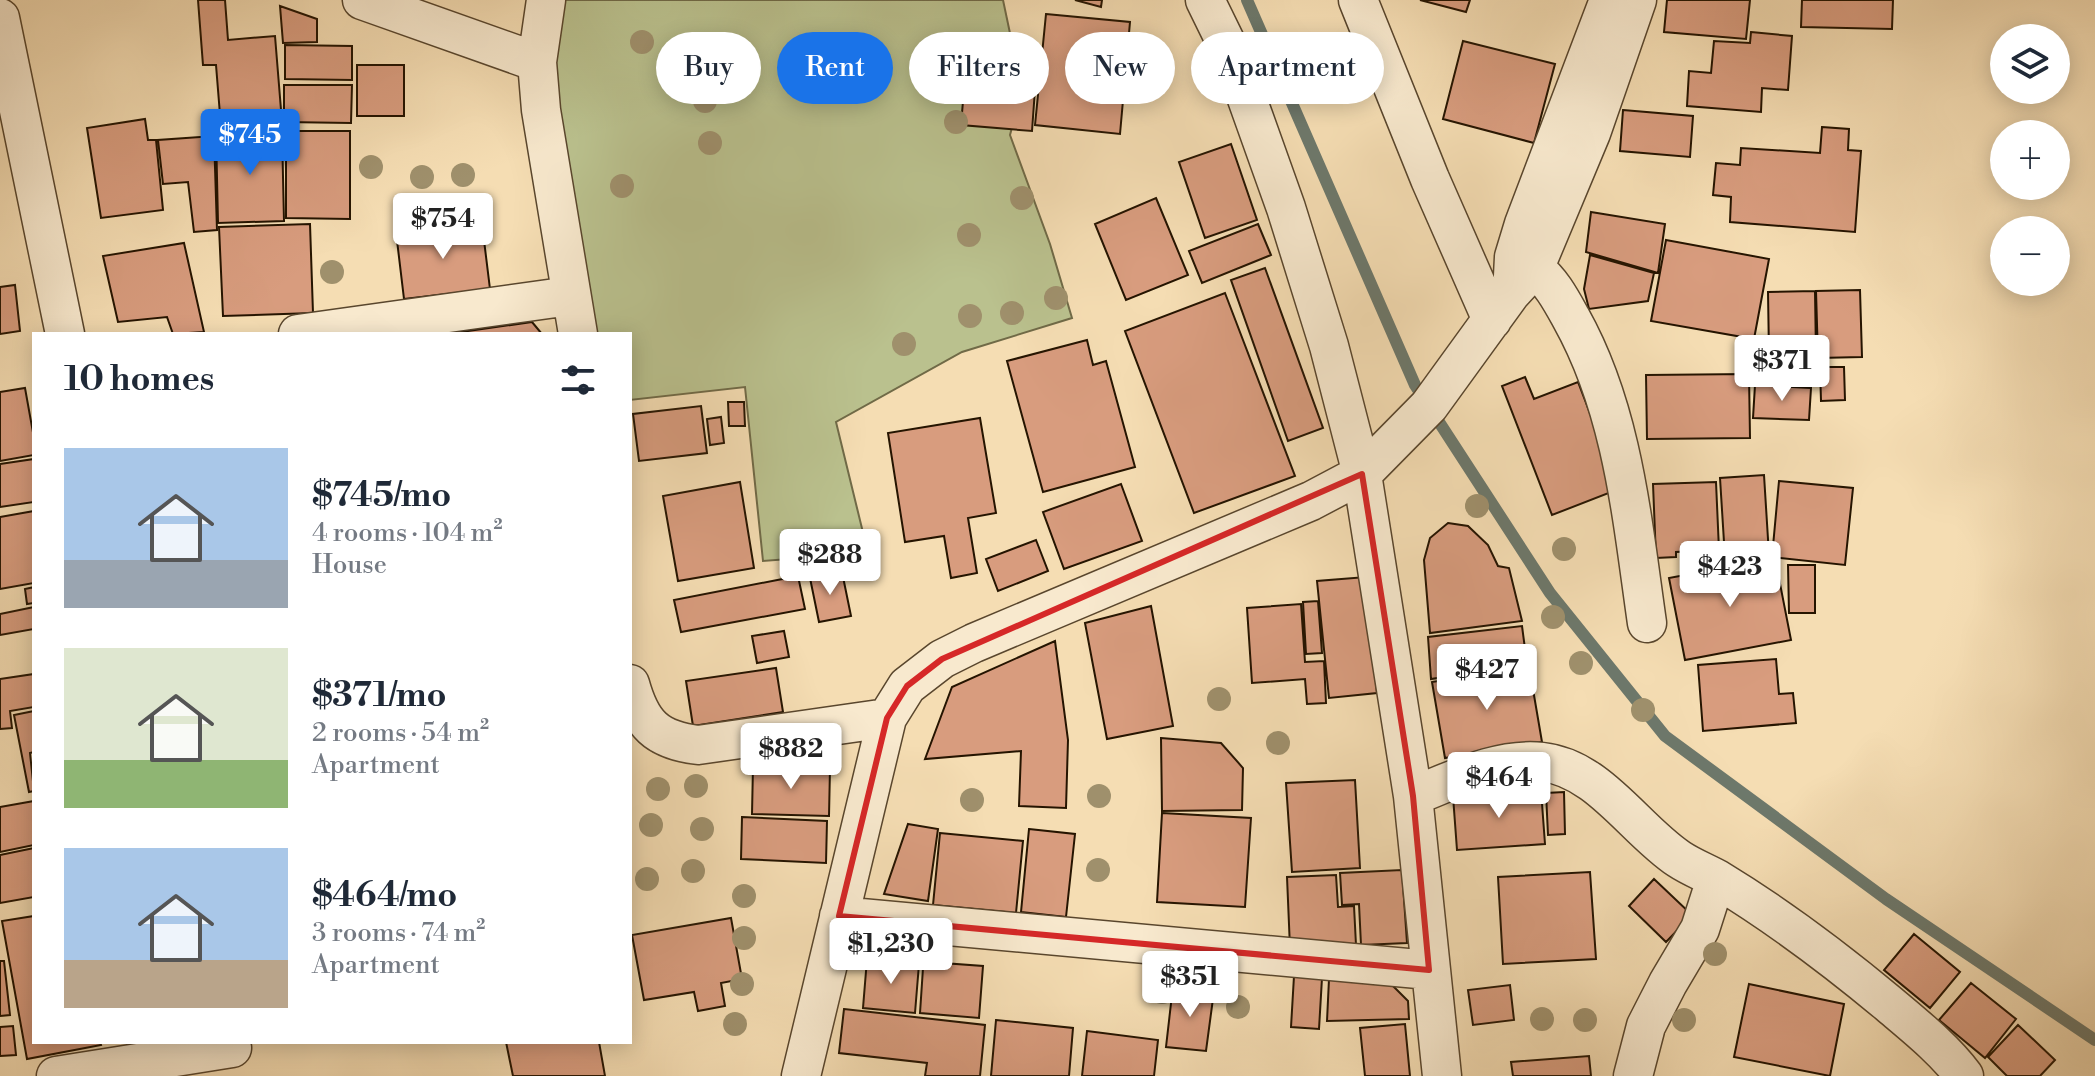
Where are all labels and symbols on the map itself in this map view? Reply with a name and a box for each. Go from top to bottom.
pin: $745 [203,109,297,177]
pin: $754 [396,193,490,261]
pin: $371 [1735,335,1829,403]
pin: $288 [783,529,877,597]
pin: $423 [1683,541,1777,609]
pin: $427 [1440,644,1534,712]
pin: $882 [744,723,838,791]
pin: $464 [1452,752,1546,820]
pin: $1,230 [826,918,956,986]
pin: $351 [1143,951,1237,1019]

